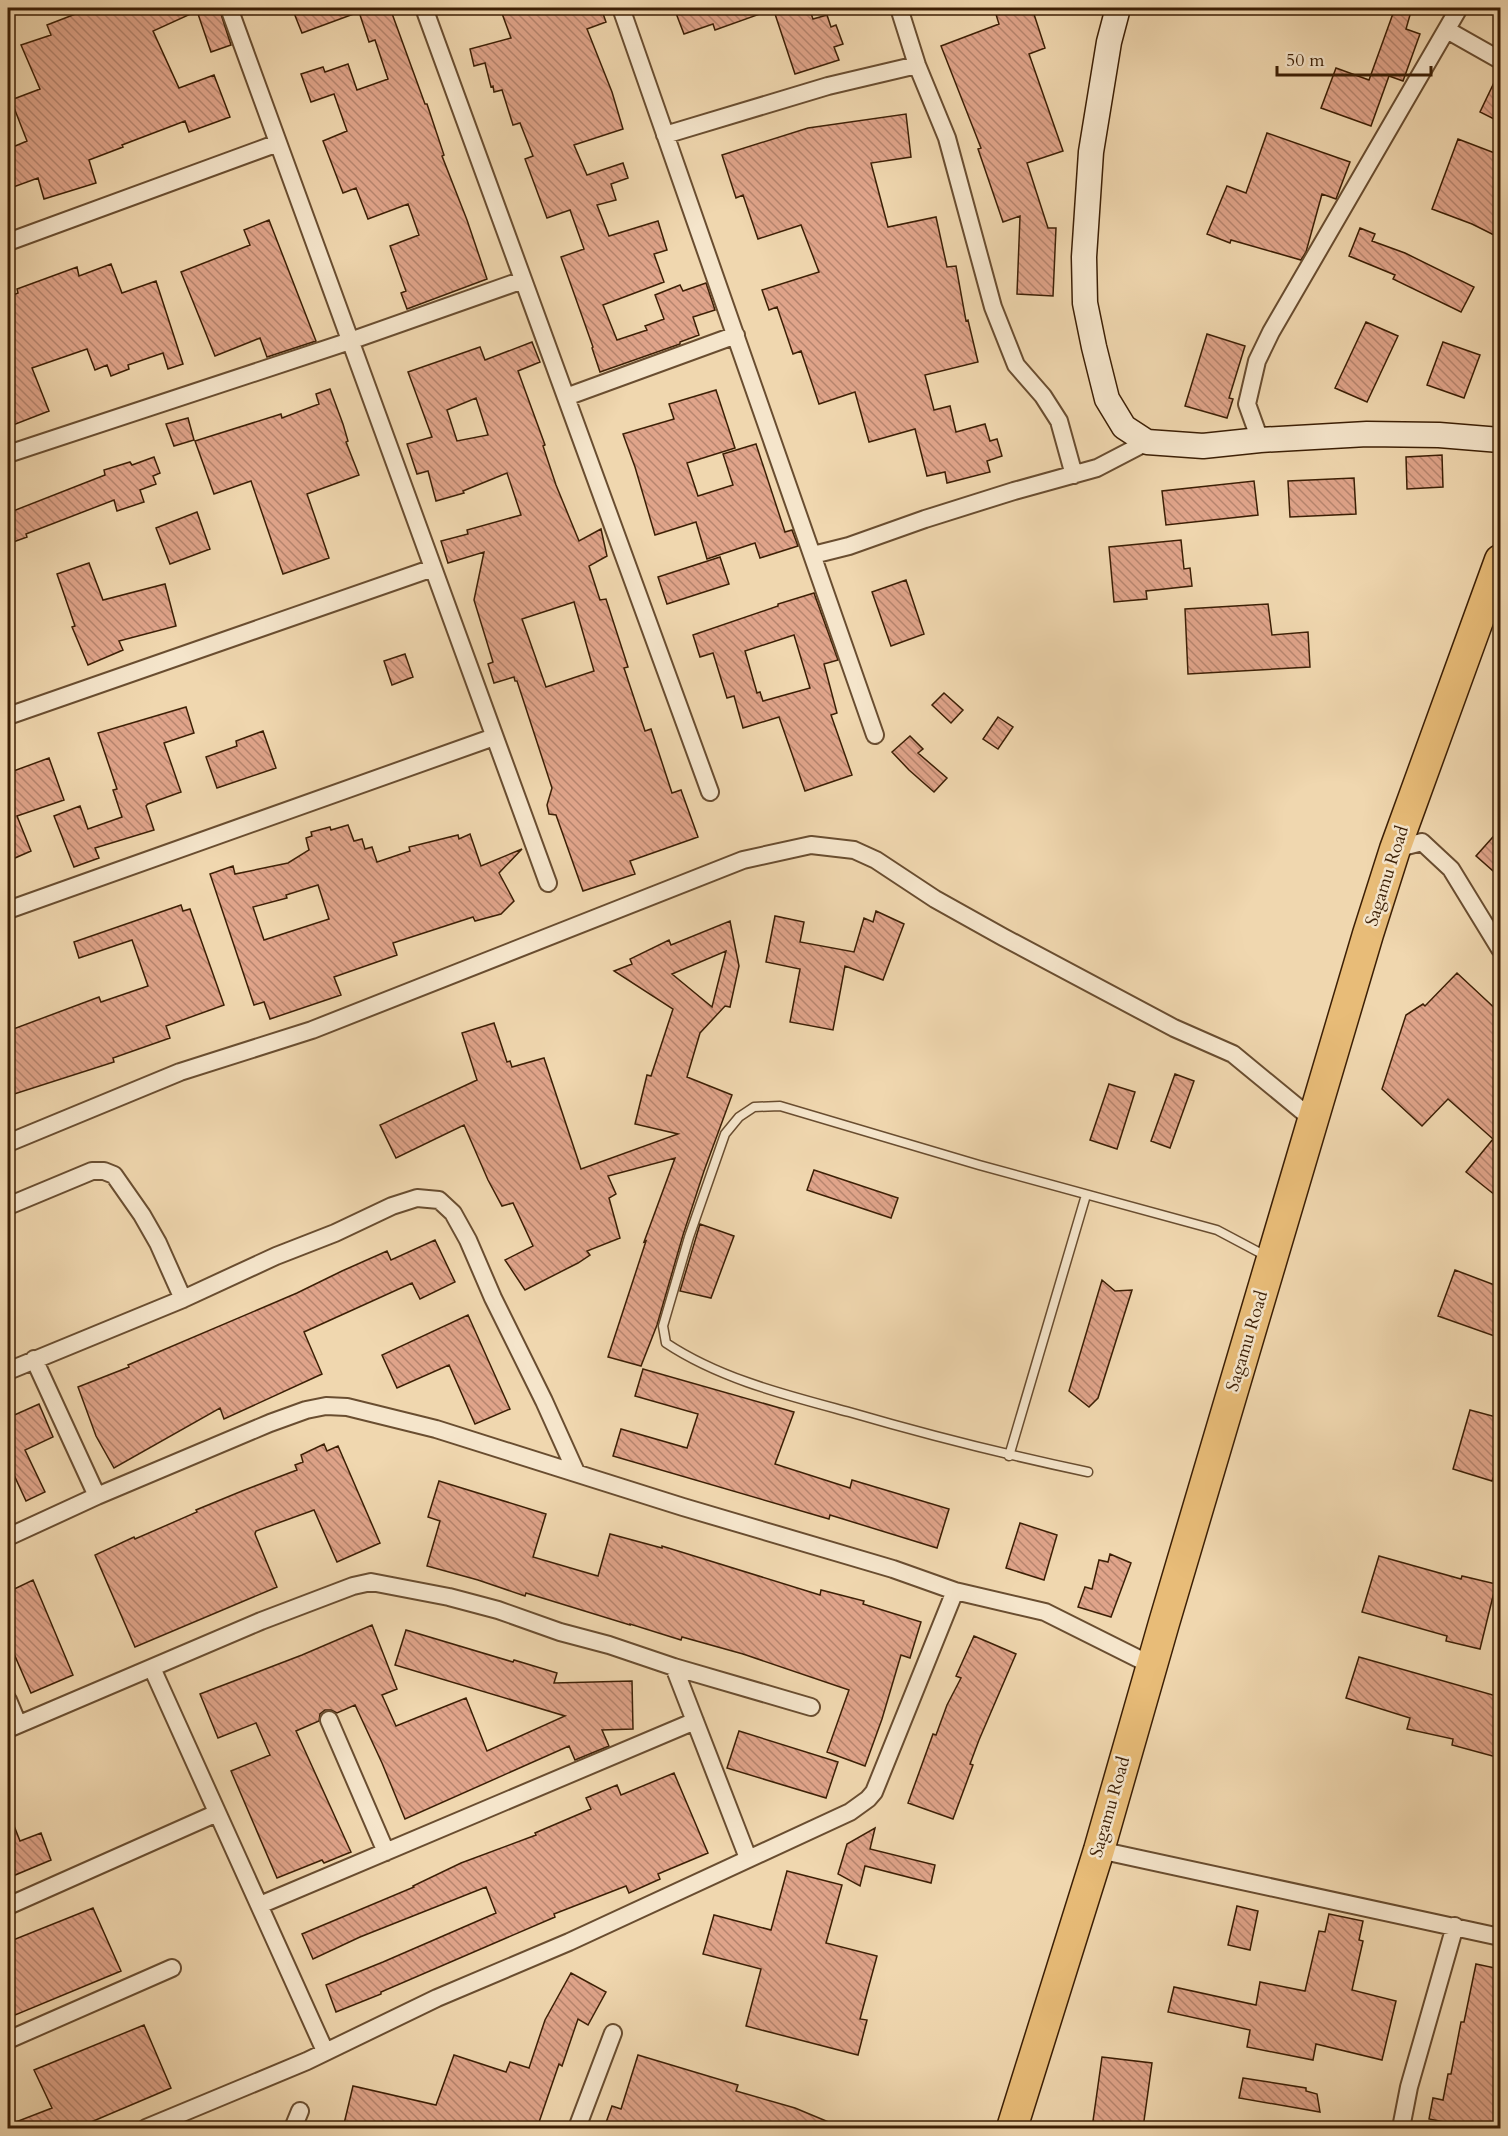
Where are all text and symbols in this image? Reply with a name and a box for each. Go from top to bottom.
scale bar [1277,39,1432,77]
text: 50 m [1286,48,1325,73]
street label: Sagamu Road [1359,822,1415,929]
street label: Sagamu Road [1220,1287,1274,1394]
street label: Sagamu Road [1084,1753,1136,1861]

